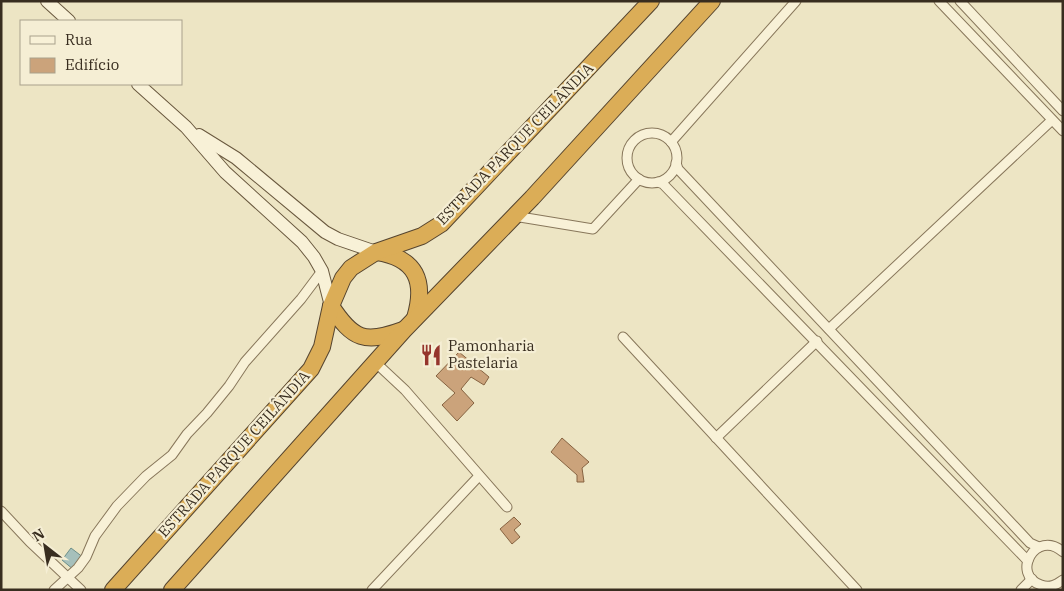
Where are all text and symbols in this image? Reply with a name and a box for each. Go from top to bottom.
legend [20,20,182,85]
text: Rua [65,30,92,49]
text: Edifício [65,55,119,74]
street label: ESTRADA PARQUE CEILÂNDIA [432,58,598,229]
place label: Pamonharia Pastelaria [448,336,535,372]
restaurant icon: Pamonharia Pastelaria [418,342,444,368]
street label: ESTRADA PARQUE CEILÂNDIA [154,366,314,541]
north arrow [20,521,70,571]
text: N [29,524,48,545]

